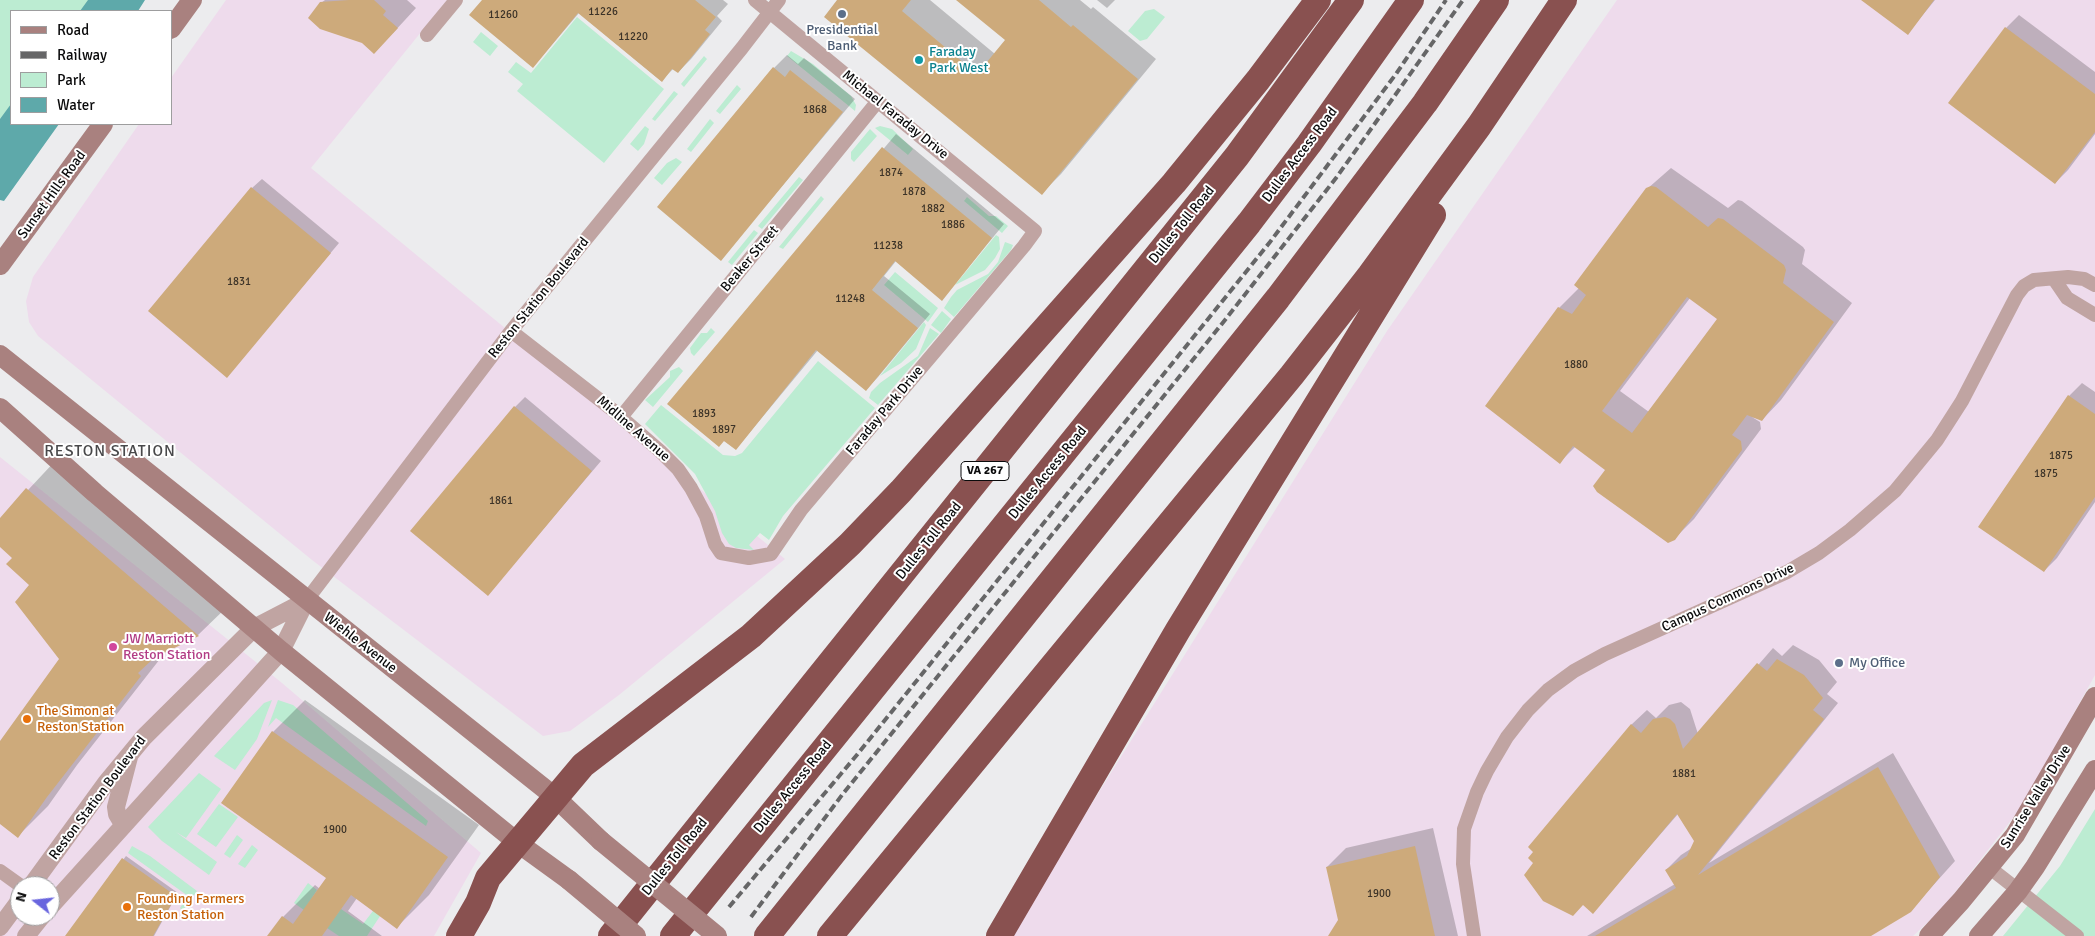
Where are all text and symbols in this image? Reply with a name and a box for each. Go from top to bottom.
house number: 11226 [588,5,618,19]
house number: 11260 [488,8,518,22]
marker: Presidential Bank [836,8,848,20]
legend [10,10,172,125]
text: Road [57,21,89,39]
place label: Presidential Bank [806,22,878,54]
house number: 11220 [618,30,648,44]
place label: Faraday Park West [929,44,988,76]
text: Railway [57,46,107,64]
marker: Faraday Park West [913,54,925,66]
street label: Michael Faraday Drive [838,67,952,163]
text: Park [57,71,86,89]
text: Water [57,96,95,114]
house number: 1868 [803,103,827,117]
street label: Dulles Access Road [1259,104,1341,206]
street label: Sunset Hills Road [14,148,90,242]
house number: 1874 [879,166,903,180]
street label: Dulles Toll Road [1146,183,1218,267]
house number: 1878 [902,185,926,199]
house number: 1882 [921,202,945,216]
house number: 1886 [941,218,965,232]
street label: Beaker Street [718,223,782,295]
street label: Reston Station Boulevard [485,234,593,362]
house number: 11238 [873,239,903,253]
house number: 1831 [227,275,251,289]
house number: 11248 [835,292,865,306]
house number: 1880 [1564,358,1588,372]
street label: Faraday Park Drive [843,363,927,459]
street label: Midline Avenue [593,393,673,465]
house number: 1893 [692,407,716,421]
house number: 1897 [712,423,736,437]
street label: Dulles Access Road [1005,423,1091,523]
district label: RESTON STATION [42,442,178,462]
house number: 1875 [2049,449,2073,463]
road number: VA 267 [961,462,1009,481]
house number: 1875 [2034,467,2058,481]
house number: 1861 [489,494,513,508]
street label: Dulles Toll Road [893,499,965,583]
street label: Campus Commons Drive [1659,560,1797,636]
street label: Wiehle Avenue [320,609,400,677]
place label: JW Marriott Reston Station [123,631,210,664]
marker: JW Marriott Reston Station [107,641,119,653]
place label: My Office [1849,655,1905,671]
marker: My Office [1833,657,1845,669]
place label: The Simon at Reston Station [37,703,124,736]
marker: The Simon at Reston Station [21,713,33,725]
street label: Reston Station Boulevard [46,733,150,863]
street label: Dulles Access Road [750,737,836,837]
street label: Sunrise Valley Drive [1997,742,2075,852]
house number: 1881 [1672,767,1696,781]
street label: Dulles Toll Road [639,815,711,899]
house number: 1900 [323,823,347,837]
north arrow [10,876,60,926]
house number: 1900 [1367,887,1391,901]
text: N [12,890,31,904]
place label: Founding Farmers Reston Station [137,891,244,924]
marker: Founding Farmers Reston Station [121,901,133,913]

